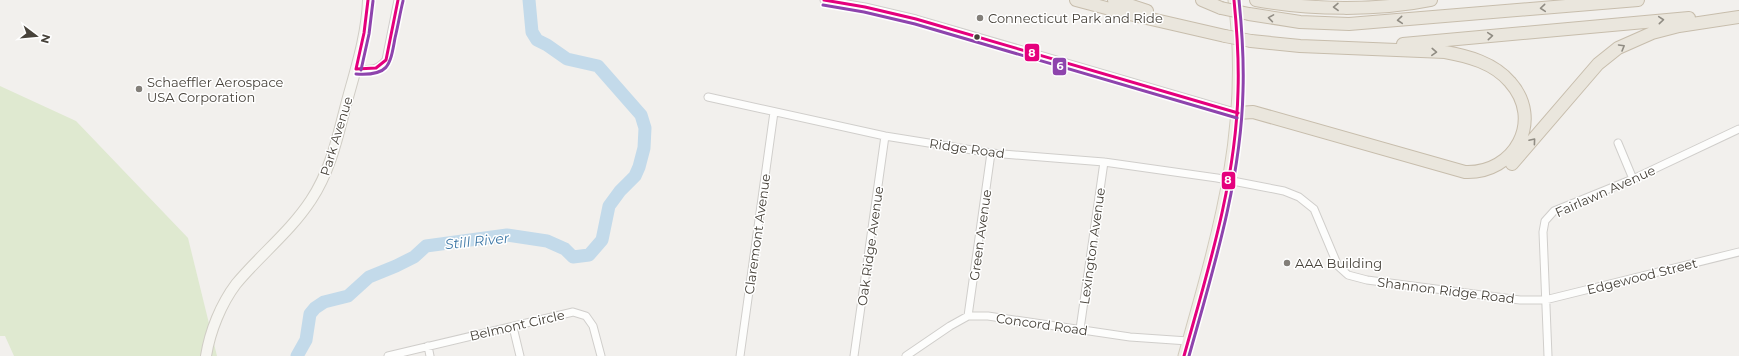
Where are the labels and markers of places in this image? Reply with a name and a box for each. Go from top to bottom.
place label: Connecticut Park and Ride [988,10,1163,26]
marker: Connecticut Park and Ride [975,13,985,23]
unlabelled marker [972,32,982,42]
place label: Schaeffler Aerospace USA Corporation [147,74,284,105]
marker: Schaeffler Aerospace USA Corporation [134,84,144,94]
place label: AAA Building [1295,255,1382,271]
marker: AAA Building [1282,258,1292,268]

